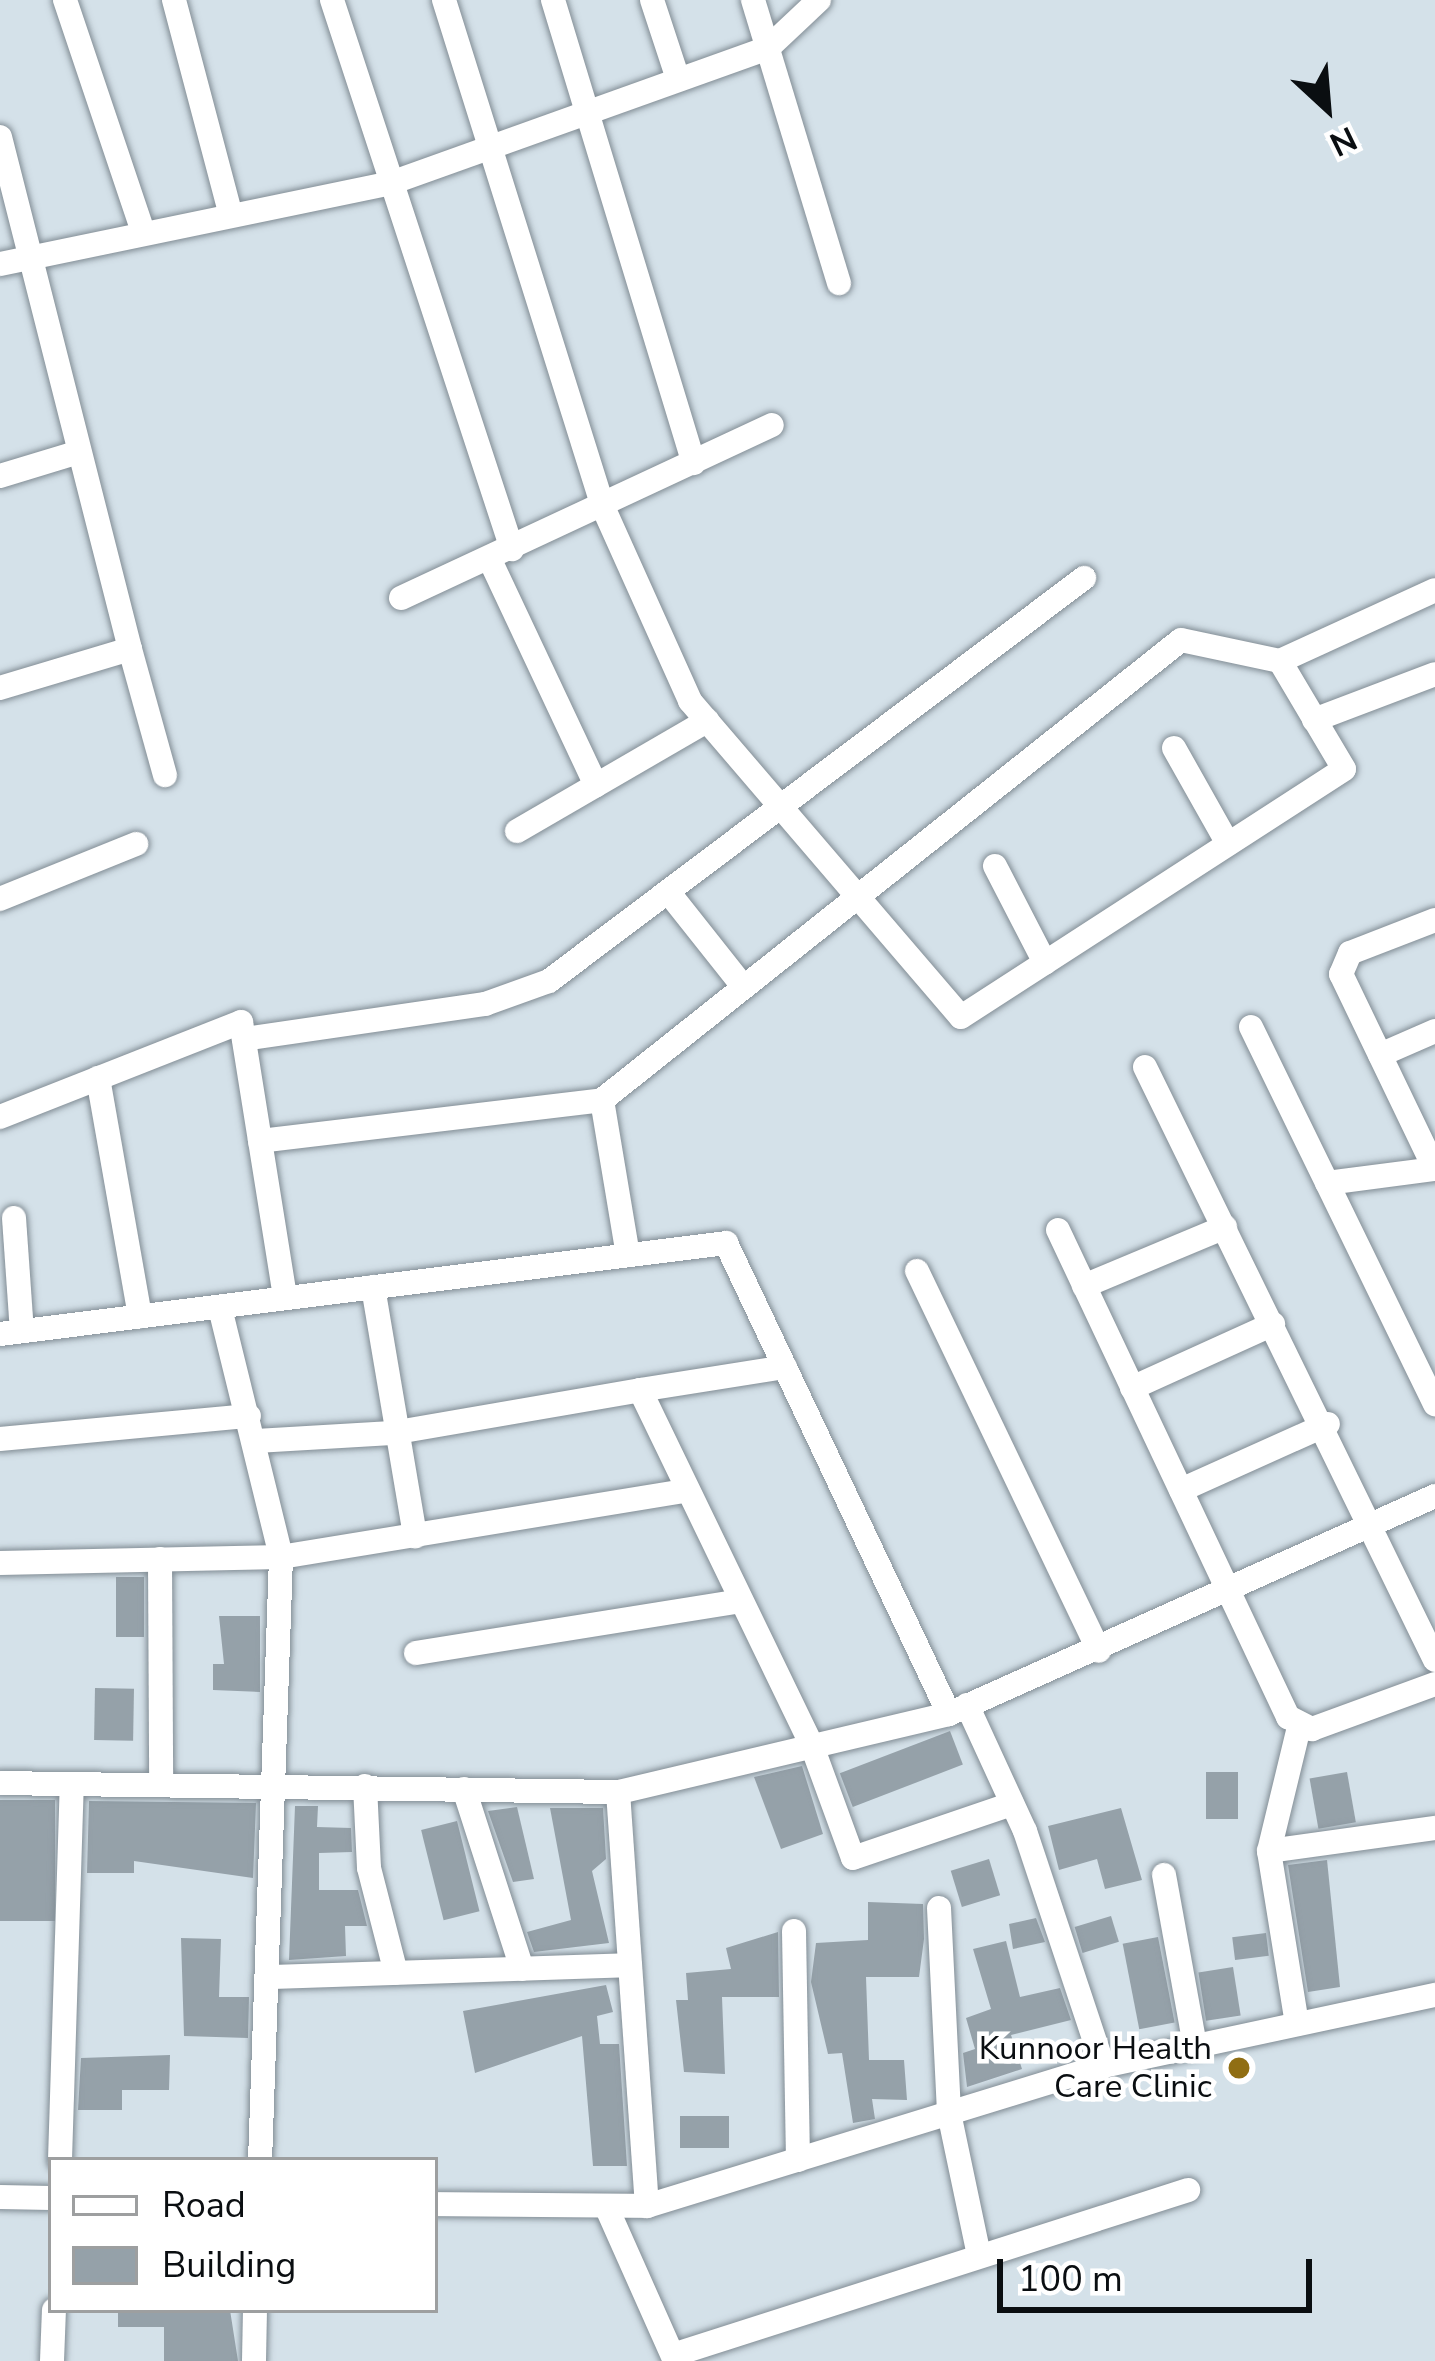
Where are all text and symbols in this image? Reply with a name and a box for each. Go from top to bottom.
north arrow [1267,48,1387,168]
text: N [1322,115,1364,166]
place label: Kunnoor Health Care Clinic [979,2029,1212,2107]
marker: Kunnoor Health Care Clinic [1223,2052,1255,2084]
legend [48,2157,438,2313]
text: Road [162,2181,246,2230]
scale bar [1003,2235,1318,2309]
text: Building [162,2241,296,2290]
text: 100 m [1018,2255,1123,2304]

